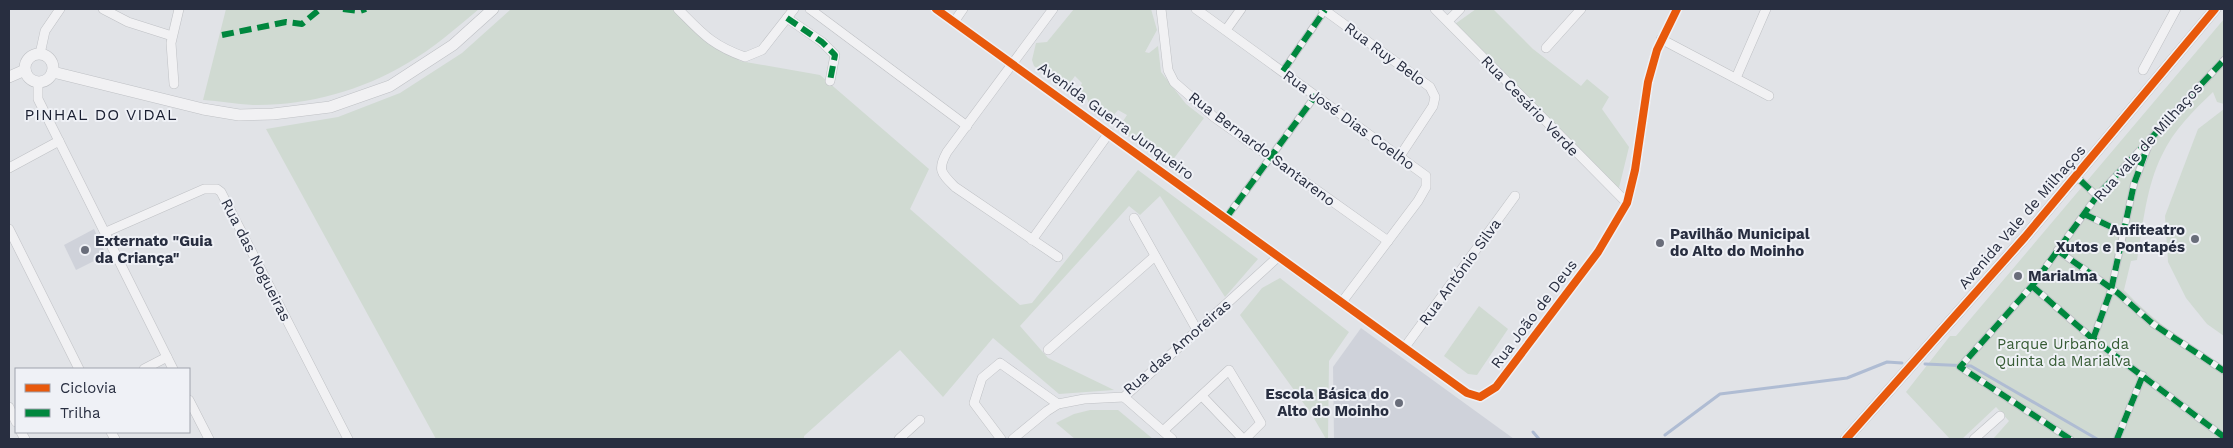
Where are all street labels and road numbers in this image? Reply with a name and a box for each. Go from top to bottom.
street label: Rua Ruy Belo [1341,19,1429,89]
street label: Rua Cesário Verde [1477,52,1583,160]
street label: Avenida Guerra Junqueiro [1034,58,1198,184]
street label: Rua José Dias Coelho [1280,66,1418,174]
street label: Rua vale de Milhaços [2090,79,2206,205]
street label: Rua Bernardo Santareno [1185,88,1339,210]
street label: Avenida Vale de Milhaços [1955,141,2089,293]
street label: Rua das Nogueiras [217,196,295,324]
street label: Rua António Silva [1415,215,1505,329]
street label: Rua João de Deus [1487,256,1581,372]
street label: Rua das Amoreiras [1120,295,1235,399]

